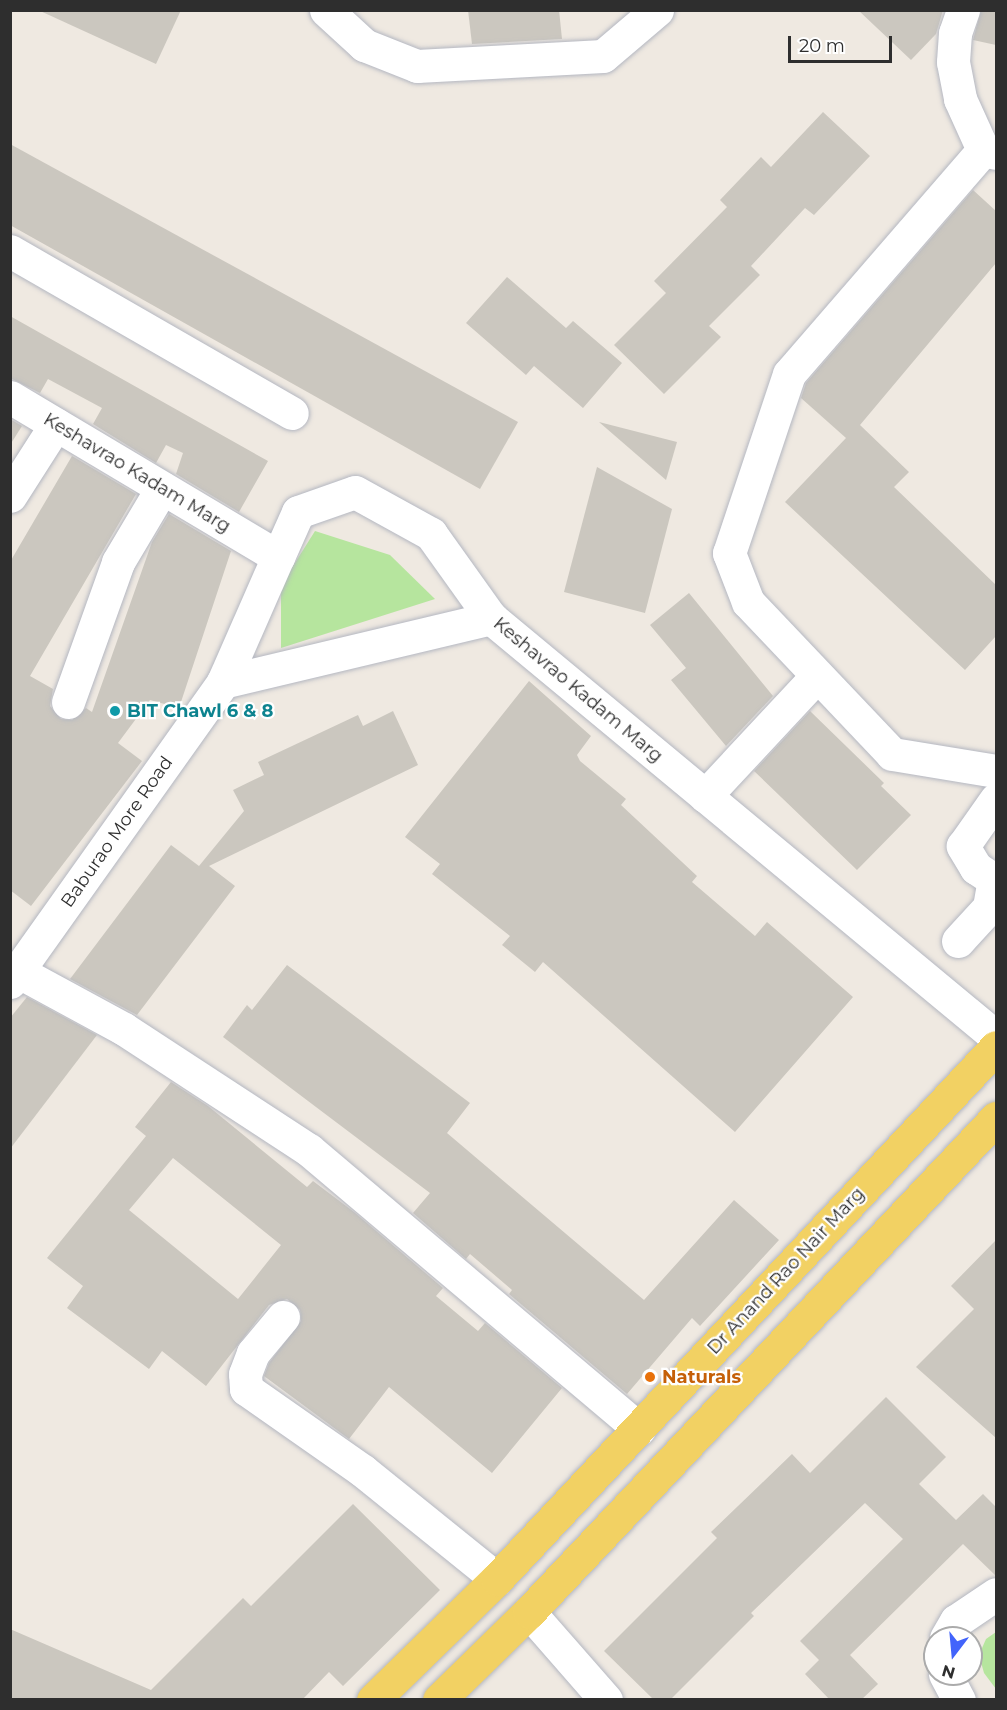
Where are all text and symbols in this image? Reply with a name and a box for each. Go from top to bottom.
scale bar [791,24,894,62]
text: 20 m [799,35,845,57]
street label: Keshavrao Kadam Marg [40,409,234,537]
street label: Keshavrao Kadam Marg [489,613,667,767]
place label: BIT Chawl 6 & 8 [127,700,273,722]
marker: BIT Chawl 6 & 8 [108,704,122,718]
street label: Baburao More Road [57,752,177,912]
street label: Dr Anand Rao Nair Marg [703,1183,869,1359]
place label: Naturals [662,1366,741,1388]
marker: Naturals [643,1370,657,1384]
north arrow [923,1626,983,1686]
text: N [940,1661,957,1683]

